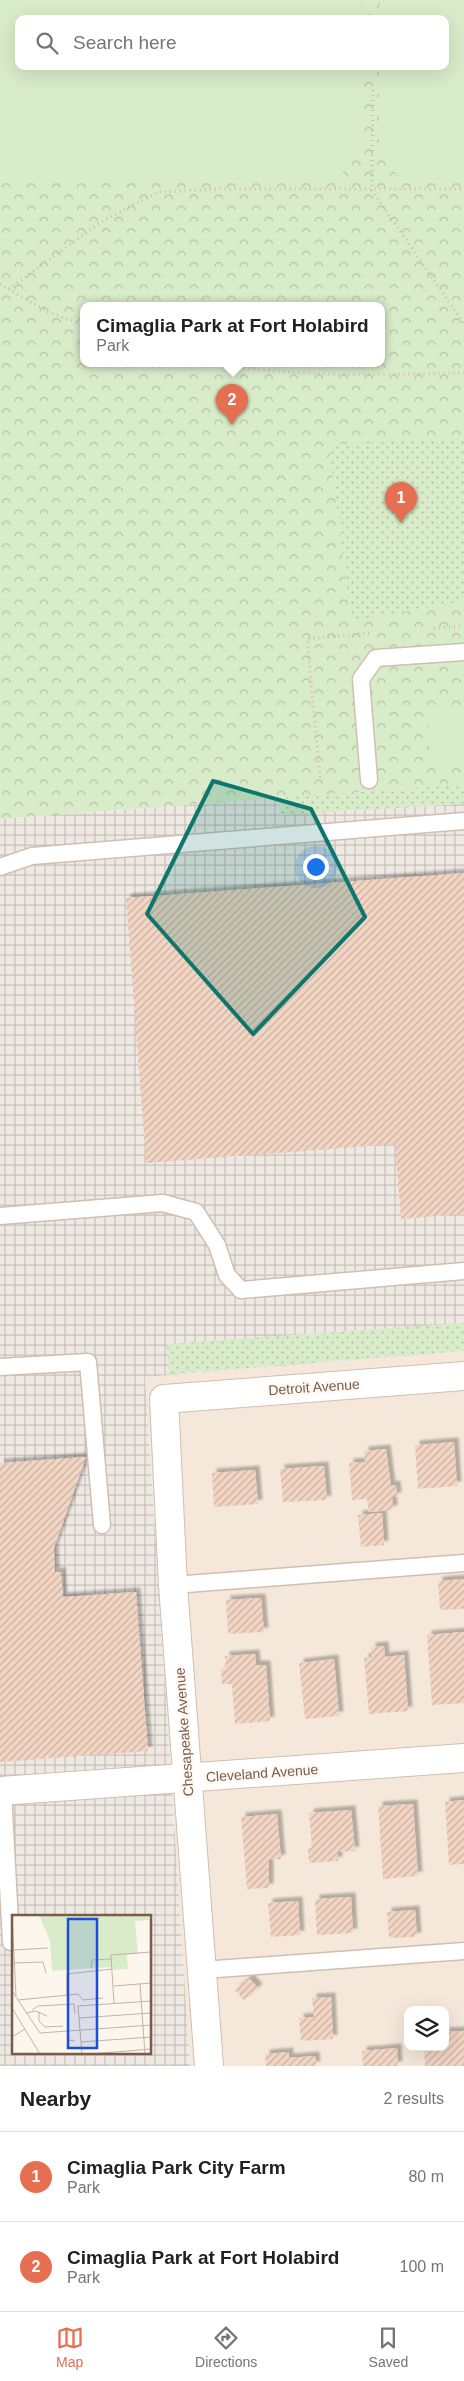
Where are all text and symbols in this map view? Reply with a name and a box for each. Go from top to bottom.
search box [15,15,449,70]
icon: search [33,29,61,57]
text: Search here [73,32,177,53]
popup [80,302,385,367]
text: Cimaglia Park at Fort Holabird [96,315,369,336]
text: Park [96,337,129,354]
pin: 2 [216,384,248,425]
pin: 1 [385,482,417,523]
your location [303,854,329,880]
street label: Detroit Avenue [268,1376,360,1398]
street label: Chesapeake Avenue [172,1667,196,1797]
street label: Cleveland Avenue [205,1761,319,1785]
inset map [12,1915,151,2054]
map controls [404,2006,449,2051]
button: layers [404,2006,449,2051]
text: Nearby [20,2087,91,2110]
text: 2 results [384,2090,444,2107]
text: Cimaglia Park City Farm [67,2157,286,2178]
text: 1 [32,2168,40,2185]
text: 80 m [408,2168,444,2185]
text: Park [67,2179,100,2196]
text: Cimaglia Park at Fort Holabird [67,2247,339,2268]
text: 2 [32,2258,40,2275]
text: 100 m [400,2258,444,2275]
text: Park [67,2269,100,2286]
tab: Map [56,2324,84,2370]
tab: Directions [195,2324,257,2370]
tab: Saved [369,2324,408,2370]

